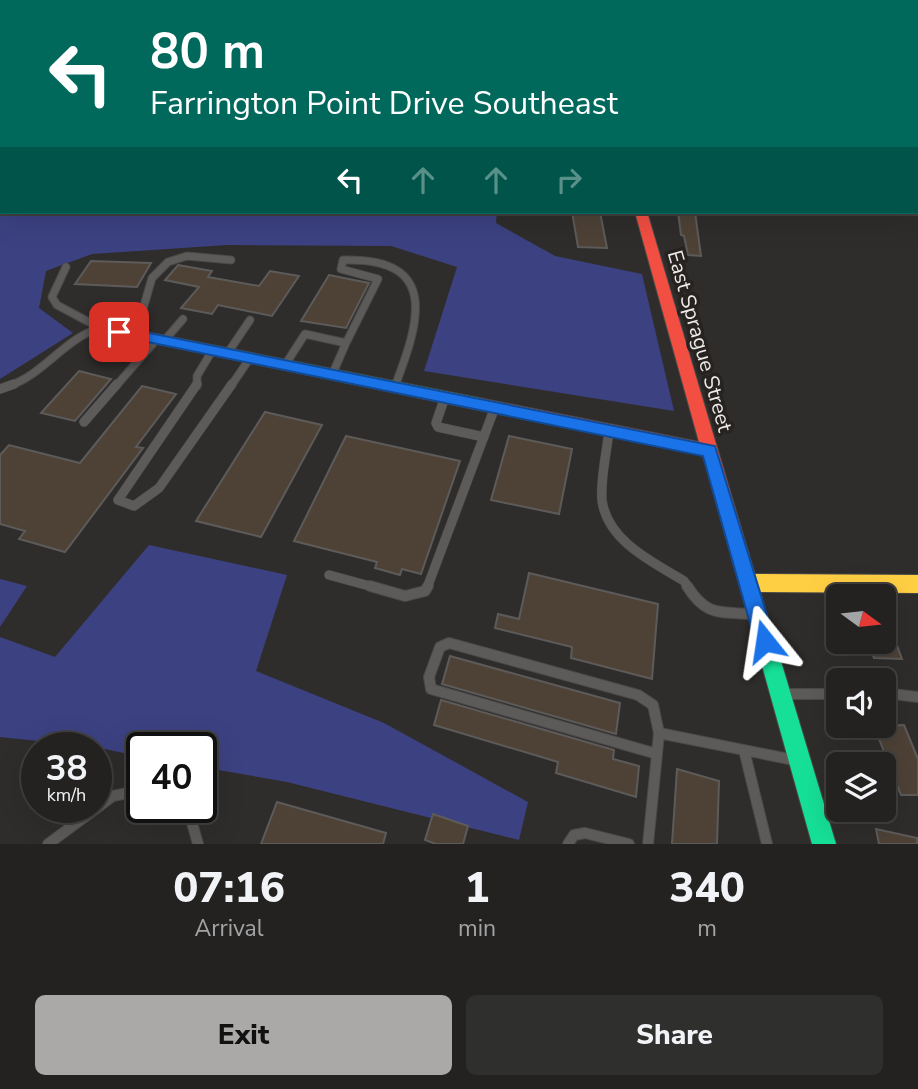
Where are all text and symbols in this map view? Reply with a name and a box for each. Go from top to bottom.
text: 80 m [150,18,265,85]
icon: left [35,28,126,119]
text: Farrington Point Drive Southeast [150,82,618,125]
icon: left [331,161,369,199]
icon: ahead [404,161,442,199]
icon: ahead [477,161,515,199]
icon: right [550,161,588,199]
street label: East Sprague Street [661,247,739,436]
pin [89,302,149,362]
icon: arrive [100,313,138,351]
north arrow [826,584,896,654]
map controls [826,584,896,822]
position arrow [728,604,802,678]
button: sound [826,668,896,738]
speed limit sign: 40 [126,732,217,823]
text: 38 [45,745,88,792]
button: layers [826,752,896,822]
text: km/h [47,783,86,807]
text: 07:16 [173,860,285,917]
text: 1 [464,860,490,917]
text: 340 [669,860,745,917]
text: Arrival [194,913,264,944]
text: min [458,913,496,944]
text: m [697,913,717,944]
button: Exit [35,995,452,1075]
button: Share [466,995,883,1075]

